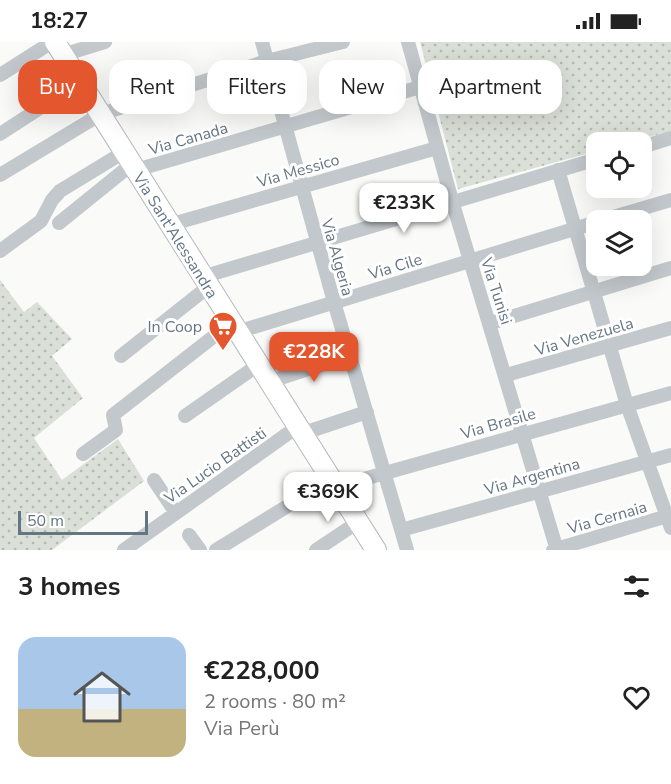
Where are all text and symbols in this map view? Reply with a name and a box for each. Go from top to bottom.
text: 18:27 [30,6,88,36]
chip: Buy [18,60,97,114]
chip: Rent [109,60,195,114]
chip: Filters [207,60,307,114]
chip: New [319,60,406,114]
chip: Apartment [418,60,562,114]
street label: Via Canada [145,117,231,161]
map controls [586,132,652,276]
button: locate [586,132,652,198]
street label: Via Messico [254,149,342,193]
street label: Via Sant'Alessandra [127,167,223,303]
pin: €233K [362,183,446,234]
text: €233K [373,189,435,216]
button: layers [586,210,652,276]
street label: Via Algeria [315,215,359,299]
street label: Via Cile [365,248,425,286]
street label: Via Tunisi [475,254,517,328]
supermarket icon: In Coop [207,310,239,352]
street label: Via Venezuela [531,312,636,362]
place label: In Coop [147,316,202,338]
pin: €228K [272,332,356,383]
text: €228K [283,338,345,365]
street label: Via Brasile [457,403,538,445]
street label: Via Lucio Battisti [159,422,271,510]
street label: Via Argentina [481,453,583,501]
pin: €369K [286,472,370,523]
text: €369K [297,478,359,505]
street label: Via Cernaia [564,496,650,540]
scale bar [18,508,148,535]
text: 50 m [27,510,64,532]
text: 3 homes [18,569,120,604]
icon: filters [620,570,653,603]
text: €228,000 [204,653,320,688]
icon: home [66,661,138,733]
icon: heart [620,681,653,714]
text: 2 rooms · 80 m² [204,688,346,715]
text: Via Perù [204,715,279,742]

